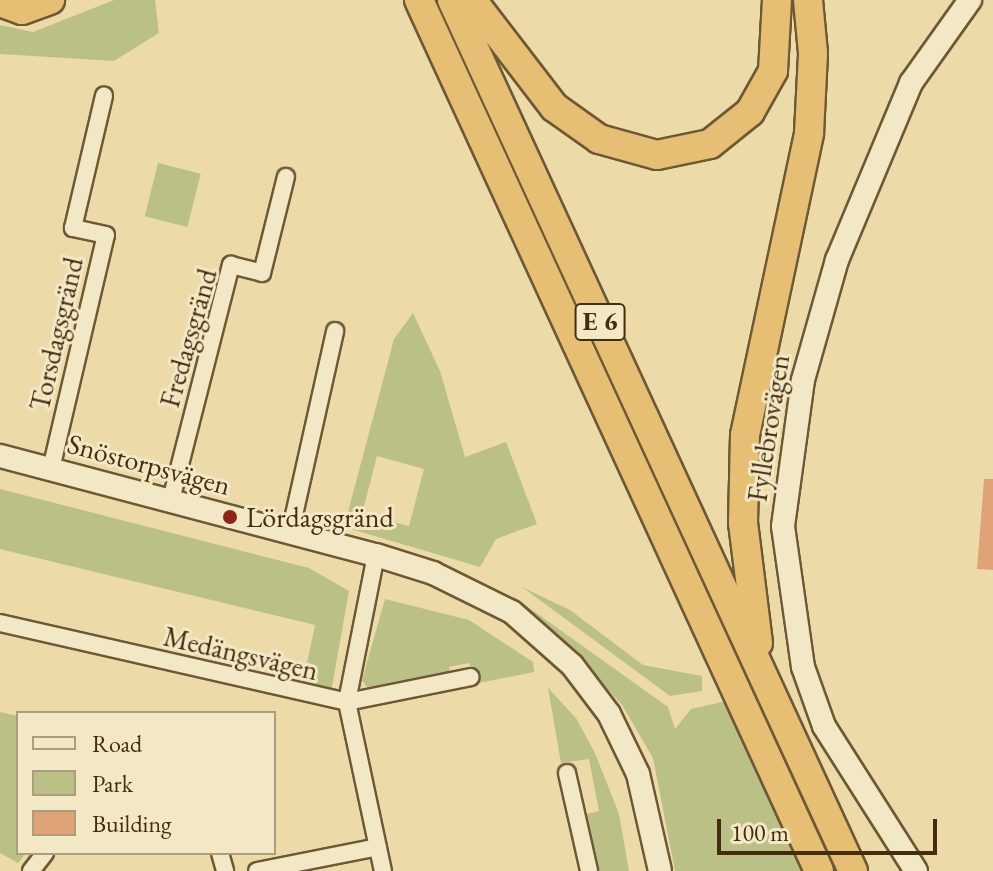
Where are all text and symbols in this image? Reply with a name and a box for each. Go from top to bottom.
street label: Torsdagsgränd [22,254,90,414]
street label: Fredagsgränd [152,265,224,411]
road number: E 6 [574,300,626,344]
street label: Fyllebrovägen [740,352,796,504]
street label: Snöstorpsvägen [64,426,234,502]
place label: Lördagsgränd [246,500,394,534]
marker: Lördagsgränd [221,508,239,526]
street label: Medängsvägen [160,619,322,687]
legend [16,711,276,855]
text: Road [92,728,142,759]
text: Park [92,768,133,799]
scale bar [721,803,941,853]
text: Building [92,808,172,839]
text: 100 m [731,817,789,848]

